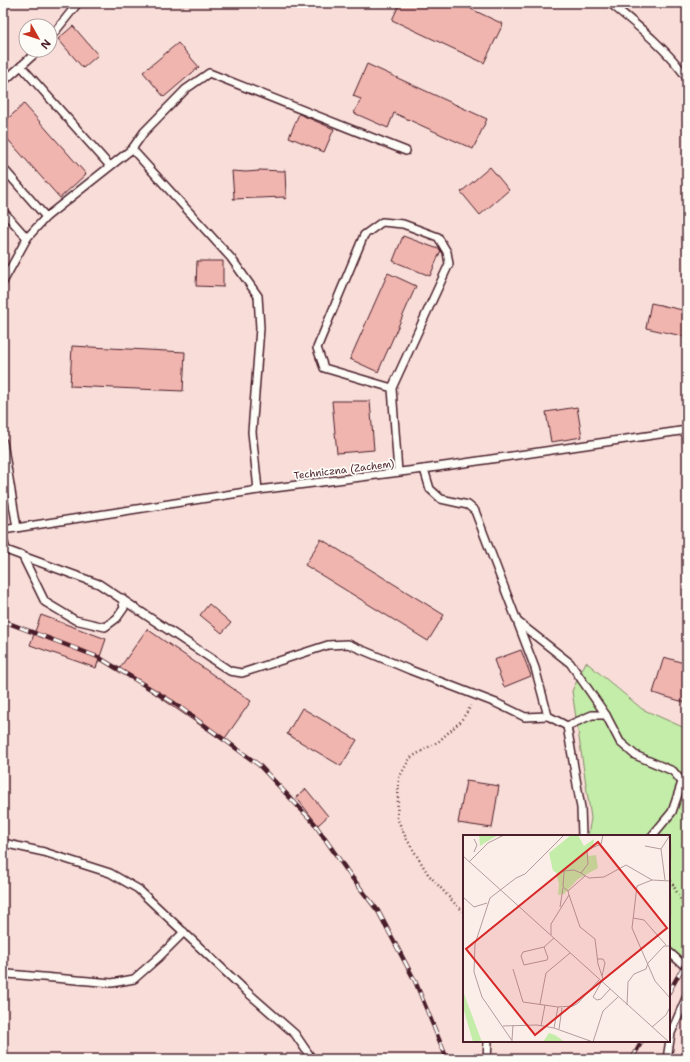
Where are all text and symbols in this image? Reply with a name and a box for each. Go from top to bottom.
north arrow [18,18,58,58]
text: N [37,36,54,52]
street label: Techniczna (Zachem) [293,457,395,482]
inset map [463,835,670,1042]

